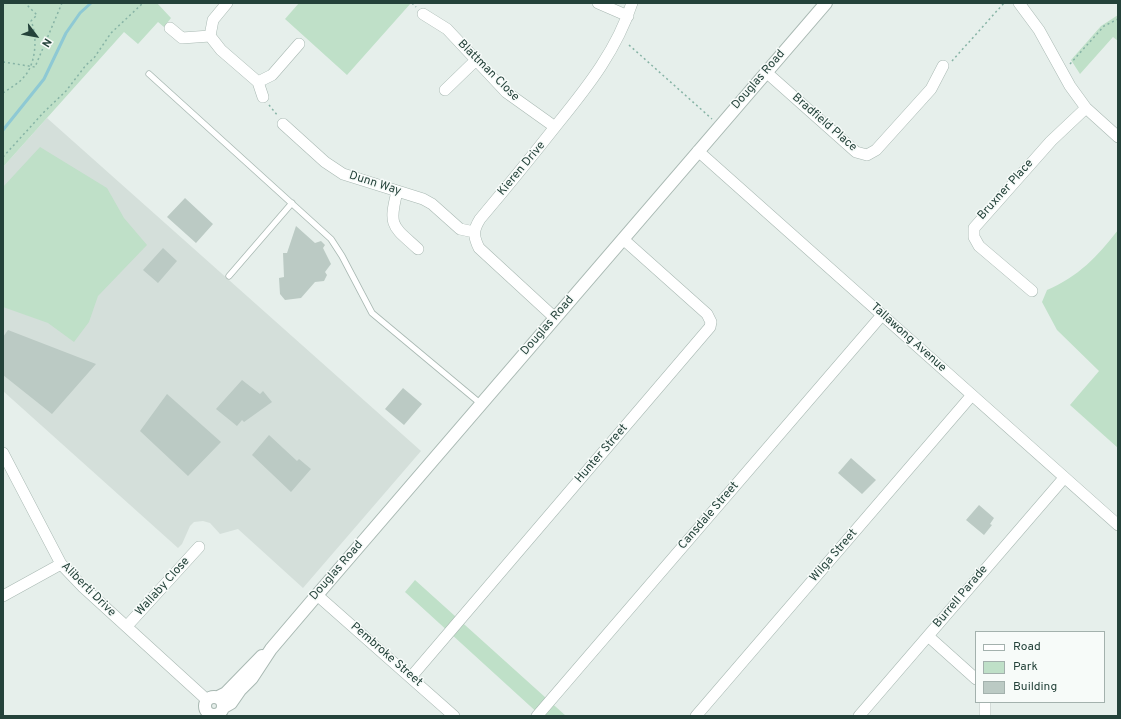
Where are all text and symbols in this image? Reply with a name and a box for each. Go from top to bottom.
north arrow [16,16,56,56]
text: N [38,35,54,49]
street label: Blattman Close [454,37,522,105]
street label: Douglas Road [729,47,789,113]
street label: Bradfield Place [789,91,859,155]
street label: Kieren Drive [495,139,549,199]
street label: Bruxner Place [975,157,1037,223]
street label: Dunn Way [347,169,403,199]
street label: Douglas Road [518,293,578,359]
street label: Tallawong Avenue [867,300,949,376]
street label: Hunter Street [573,422,631,486]
street label: Cansdale Street [676,479,742,553]
street label: Wilga Street [807,527,861,585]
street label: Douglas Road [307,538,367,604]
street label: Wallaby Close [133,555,193,619]
street label: Aliberti Drive [58,560,118,620]
street label: Burrell Parade [931,563,991,631]
street label: Pembroke Street [347,620,425,690]
legend [975,631,1105,703]
text: Road [1013,639,1041,655]
text: Park [1013,659,1038,675]
text: Building [1013,679,1057,695]

